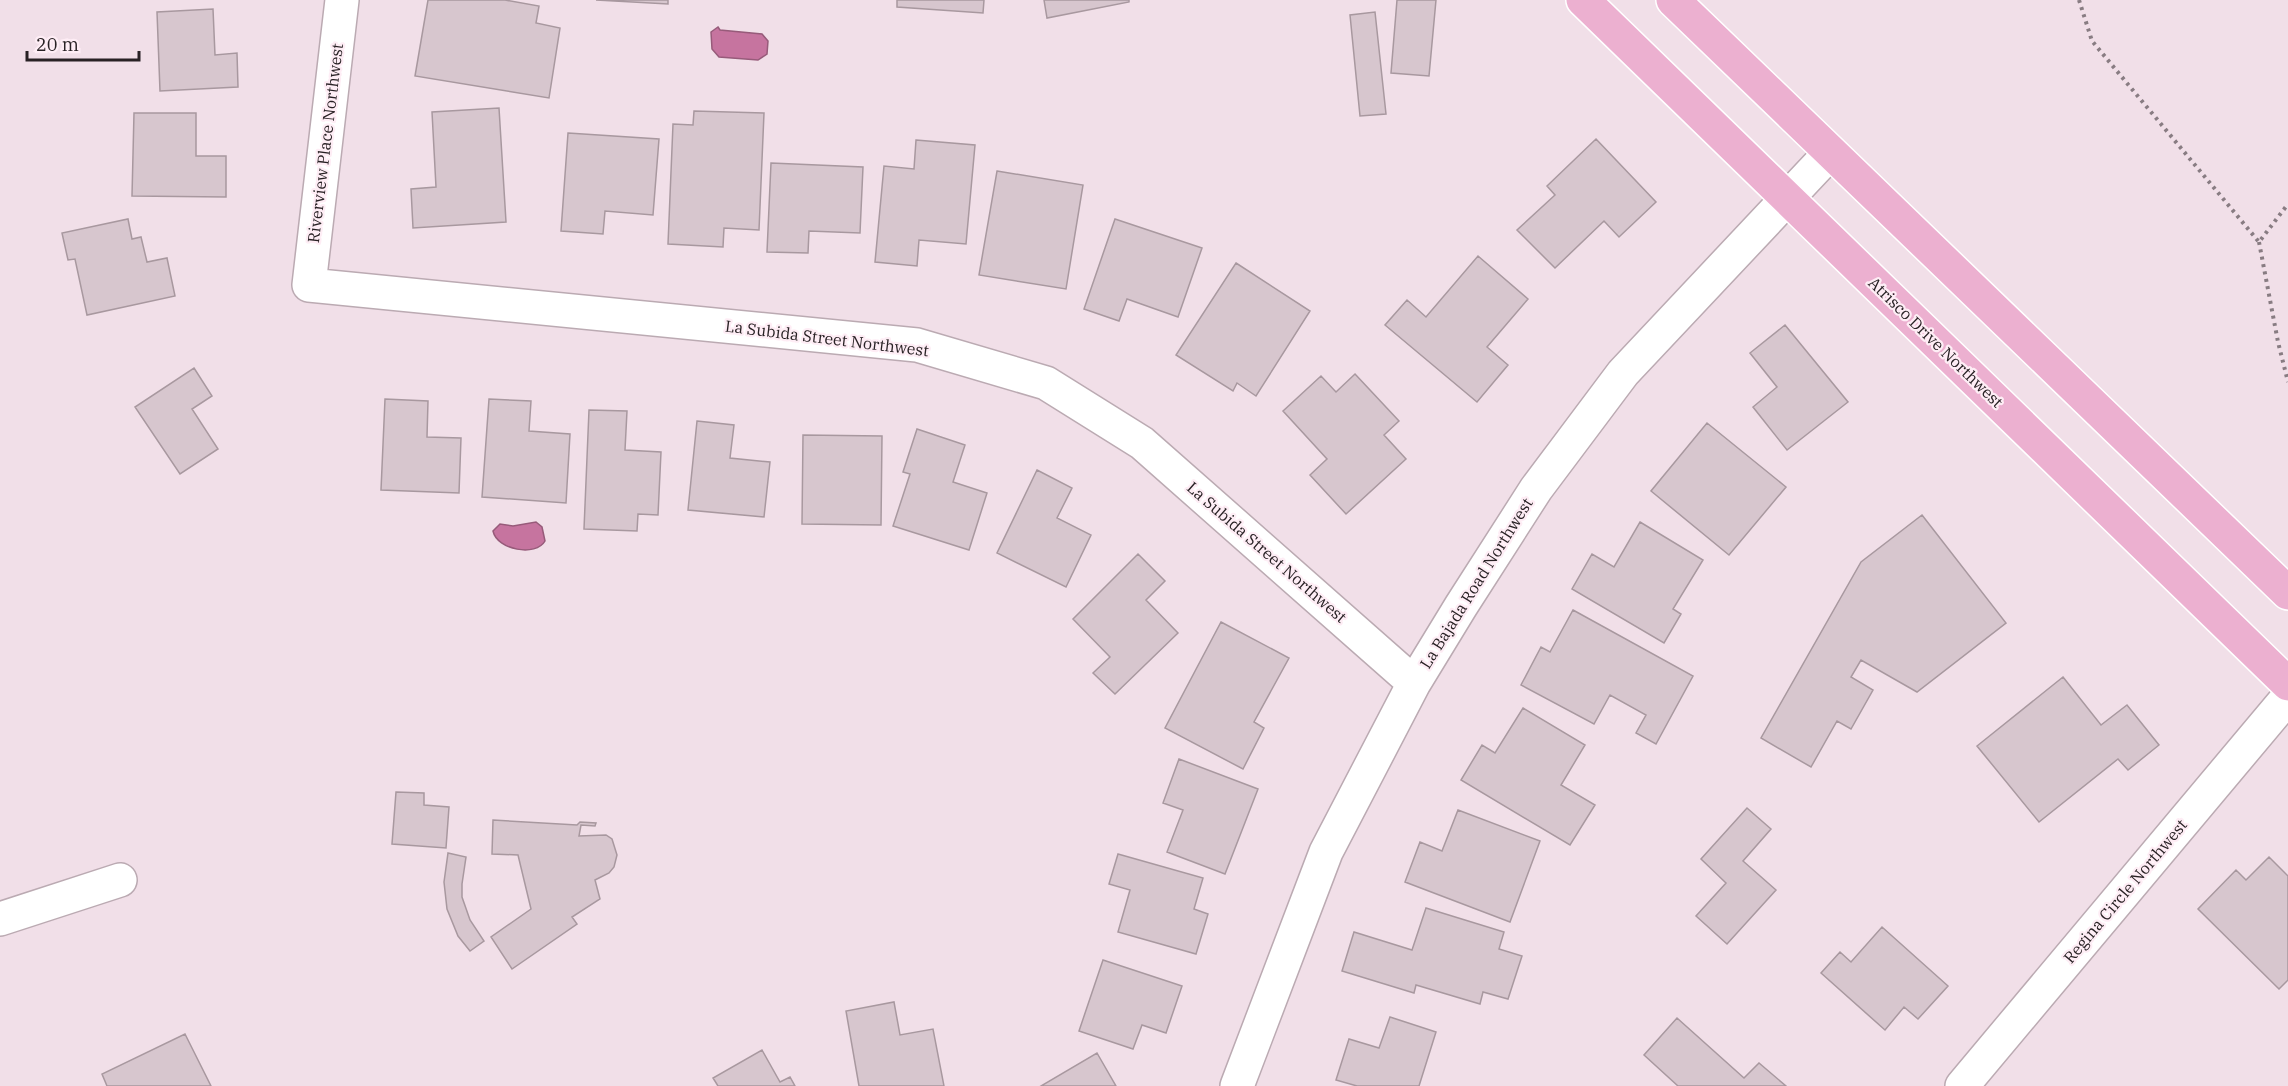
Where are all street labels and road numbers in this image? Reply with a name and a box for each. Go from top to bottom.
street label: Riverview Place Northwest [303,42,347,244]
street label: Atrisco Drive Northwest [1864,272,2008,412]
street label: La Subida Street Northwest [724,316,930,360]
street label: La Subida Street Northwest [1183,477,1351,627]
street label: La Bajada Road Northwest [1415,494,1537,672]
street label: Regina Circle Northwest [2059,815,2191,967]

